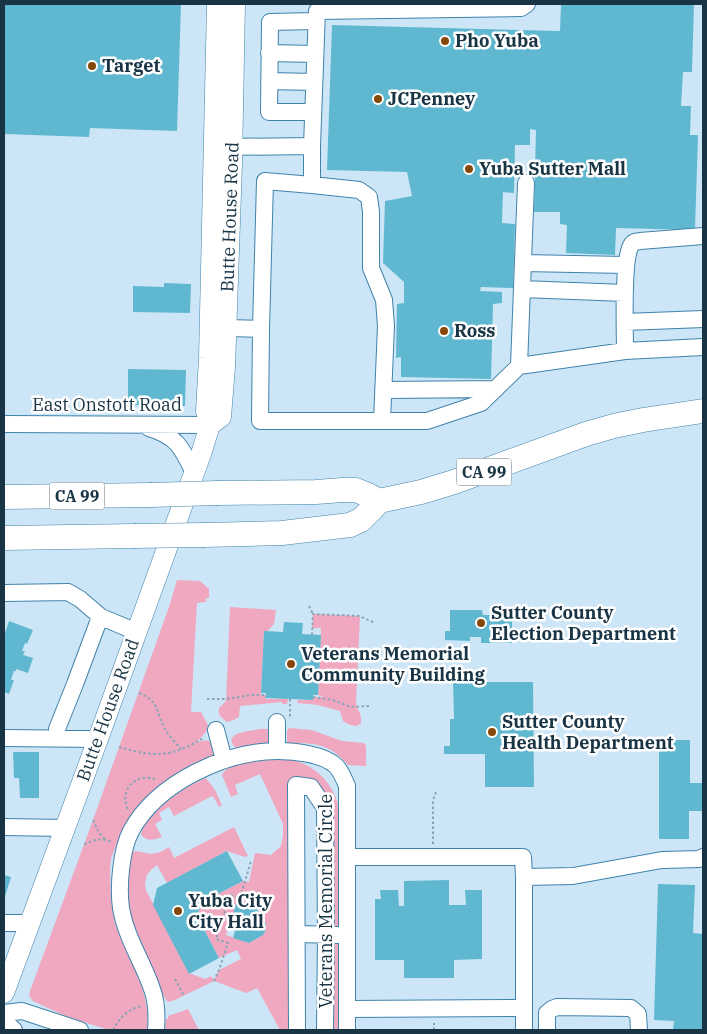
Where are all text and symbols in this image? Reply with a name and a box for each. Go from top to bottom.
place label: Pho Yuba [455,29,539,52]
marker: Pho Yuba [439,35,451,47]
place label: Target [102,54,160,77]
marker: Target [86,60,98,72]
place label: JCPenney [388,87,476,110]
marker: JCPenney [372,93,384,105]
street label: Butte House Road [215,141,244,293]
place label: Yuba Sutter Mall [479,157,626,180]
marker: Yuba Sutter Mall [463,163,475,175]
place label: Ross [454,319,495,342]
marker: Ross [438,325,450,337]
street label: East Onstott Road [32,393,182,416]
road number: CA 99 [456,458,512,486]
road number: CA 99 [50,482,104,510]
place label: Sutter County Election Department [491,601,676,645]
marker: Sutter County Election Department [475,617,487,629]
street label: Butte House Road [71,635,144,784]
place label: Veterans Memorial Community Building [301,642,485,686]
marker: Veterans Memorial Community Building [285,658,297,670]
place label: Sutter County Health Department [502,710,674,754]
marker: Sutter County Health Department [486,726,498,738]
street label: Veterans Memorial Circle [314,794,337,1008]
place label: Yuba City City Hall [188,889,273,933]
marker: Yuba City City Hall [172,905,184,917]

